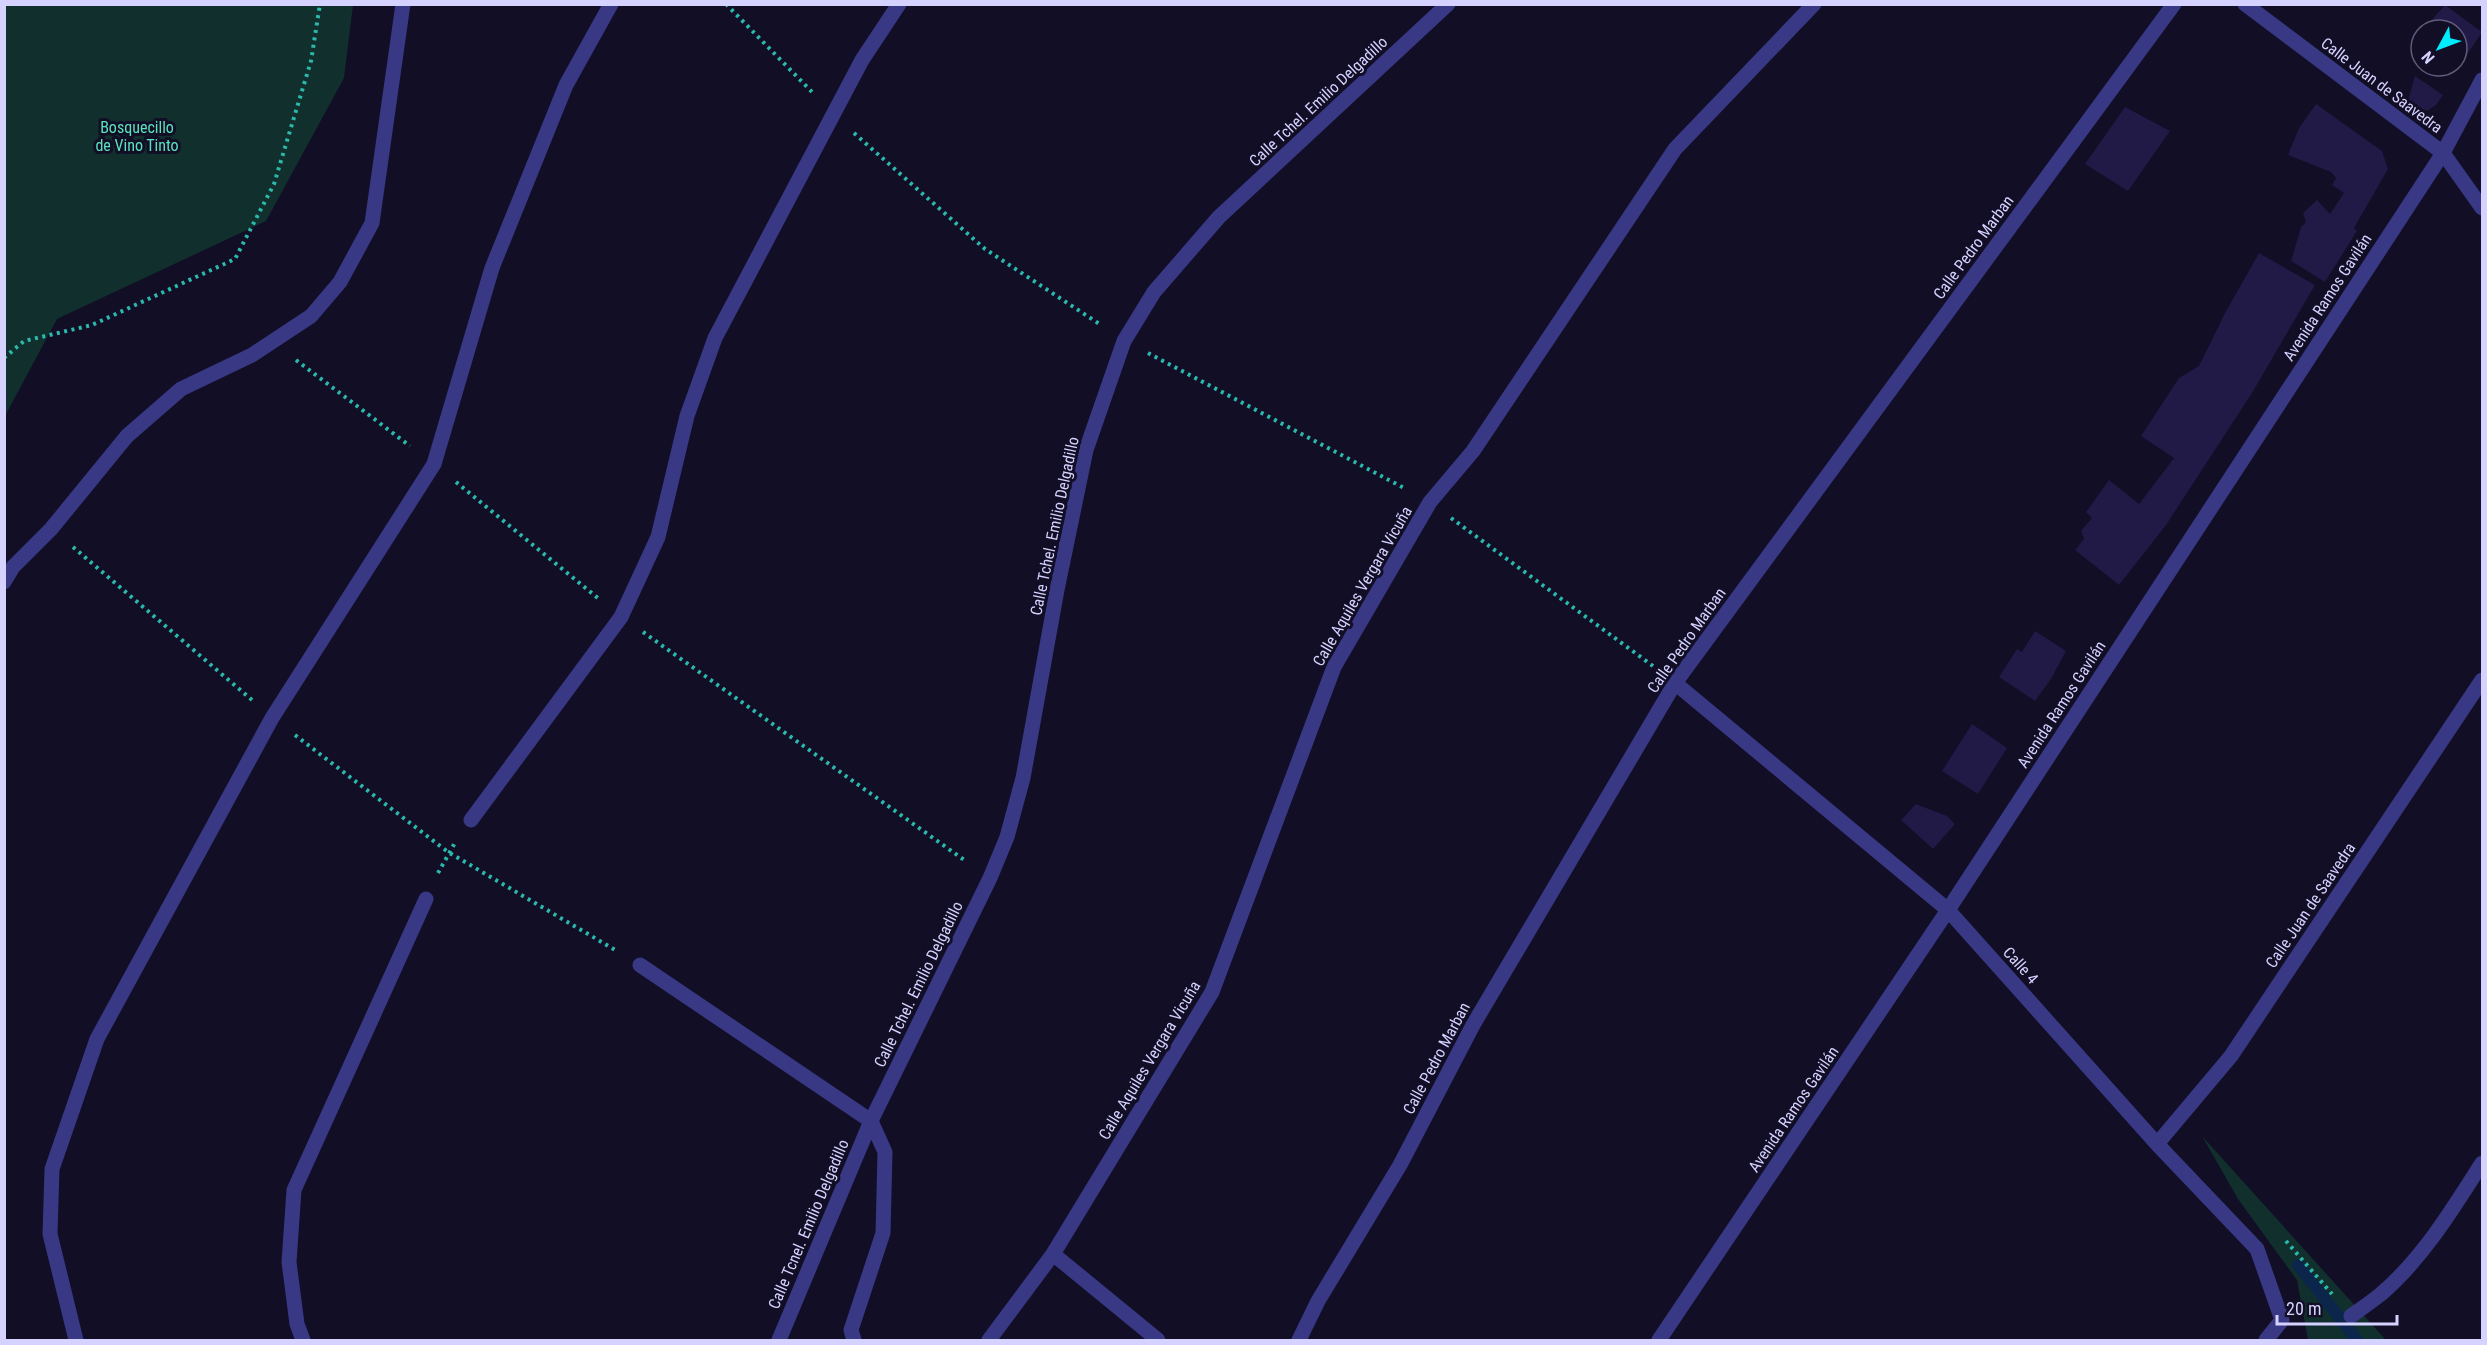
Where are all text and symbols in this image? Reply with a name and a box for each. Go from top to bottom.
north arrow [2409,18,2469,78]
street label: Calle Tchel. Emilio Delgadillo [1245,32,1391,170]
street label: Calle Juan de Saavedra [2317,34,2446,137]
text: N [2418,48,2438,67]
park label: Bosquecillo de Vino Tinto [95,118,179,155]
street label: Calle Pedro Marban [1929,192,2017,303]
street label: Avenida Ramos Gavilán [2279,230,2376,364]
street label: Calle Tchel. Emilio Delgadillo [1026,435,1083,617]
street label: Calle Aquiles Vergara Vicuña [1309,503,1416,670]
street label: Calle Pedro Marban [1643,584,1730,696]
street label: Avenida Ramos Gavilán [2013,637,2110,771]
street label: Calle Juan de Saavedra [2261,839,2359,971]
street label: Calle Tchel. Emilio Delgadillo [870,898,967,1070]
street label: Calle 4 [1999,943,2042,988]
street label: Calle Aquiles Vergara Vicuña [1095,978,1204,1143]
street label: Calle Pedro Marban [1399,999,1474,1117]
street label: Avenida Ramos Gavilán [1744,1043,1843,1176]
street label: Calle Tcnel. Emilio Delgadillo [764,1137,853,1312]
scale bar [2277,1288,2397,1326]
text: 20 m [2286,1298,2321,1319]

